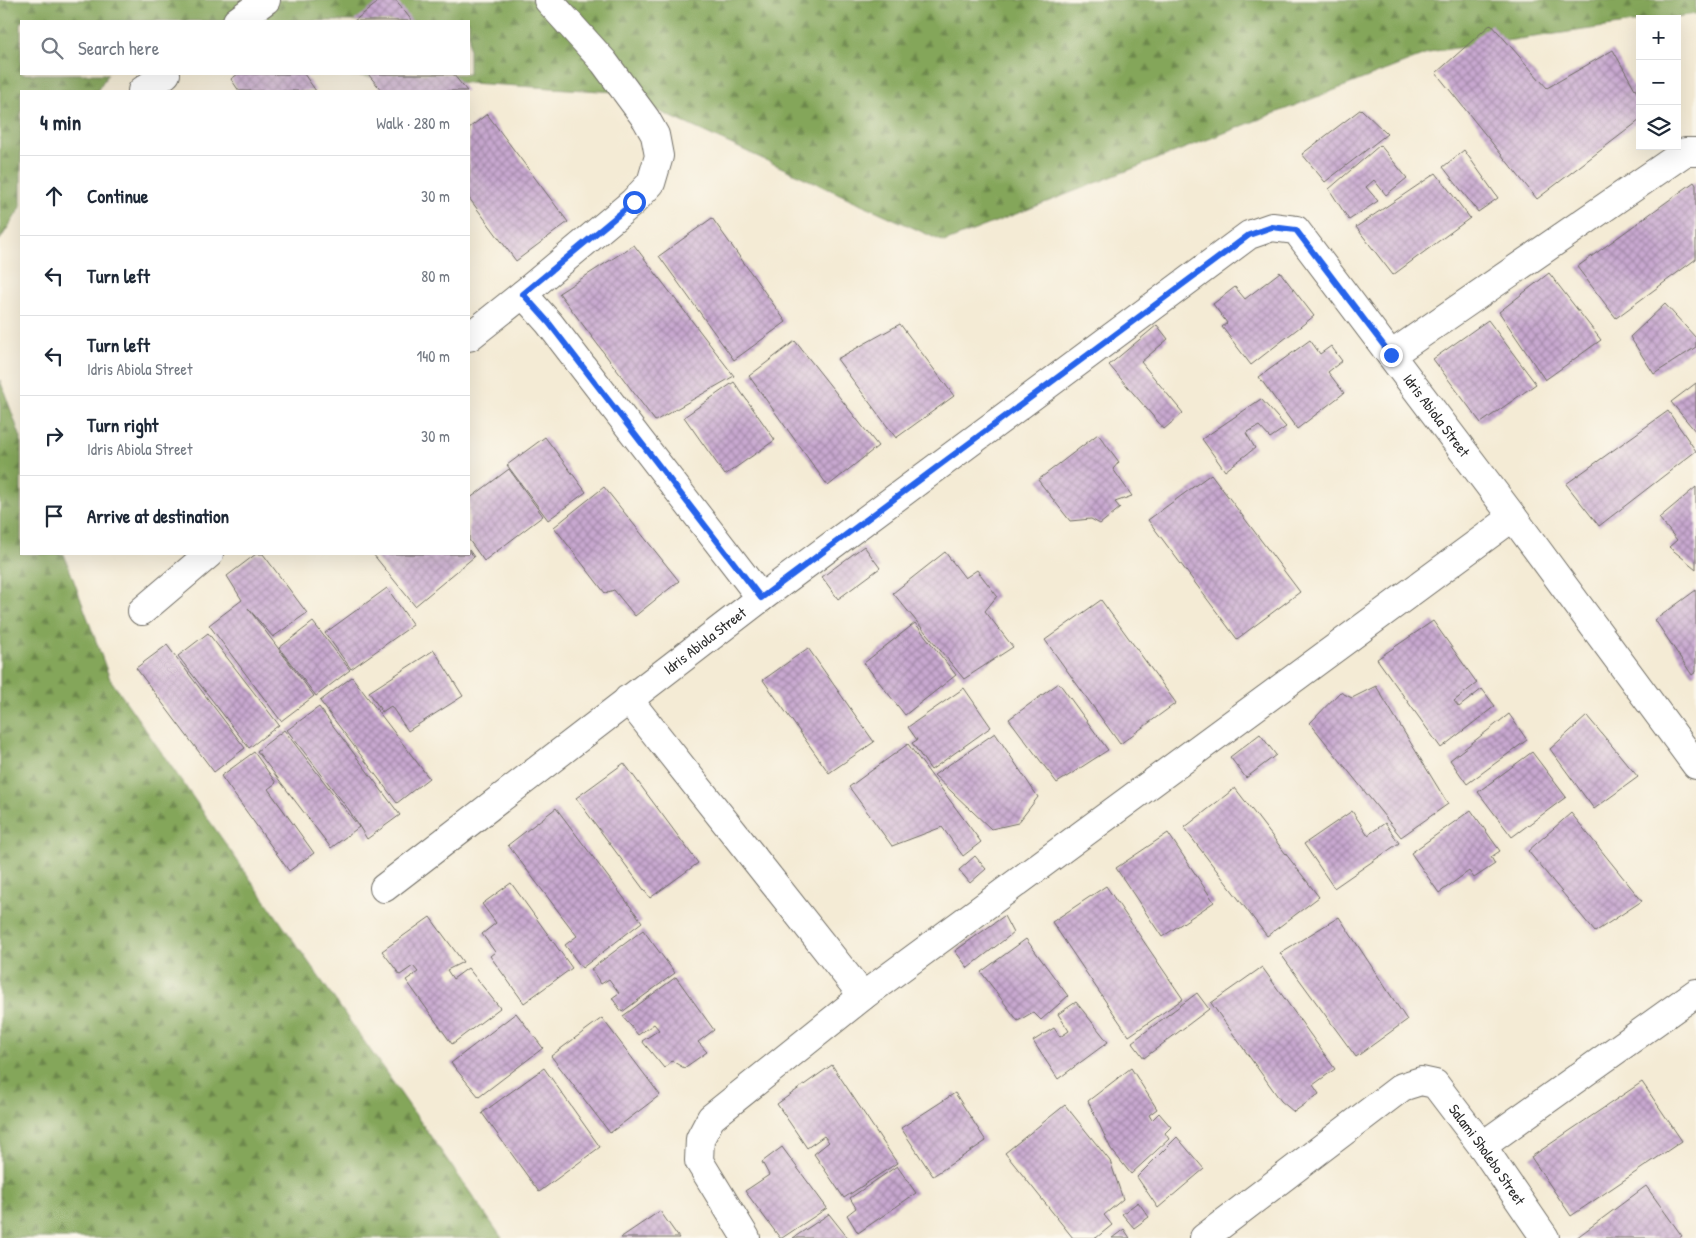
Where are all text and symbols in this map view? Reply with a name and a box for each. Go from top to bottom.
map controls [1636,15,1681,150]
button: + [1636,15,1681,60]
search box [20,20,470,75]
icon: search [38,34,66,62]
text: Search here [78,35,159,61]
button: − [1636,60,1681,105]
button: layers [1636,105,1681,150]
text: 4 min [40,108,81,137]
text: Walk · 280 m [376,112,450,134]
icon: ahead [40,182,68,210]
text: Continue [87,183,148,209]
text: 30 m [421,185,450,207]
route start [623,191,646,214]
icon: left [40,262,68,290]
text: Turn left [87,263,150,289]
text: 80 m [421,265,450,287]
text: Turn left [87,332,150,358]
icon: left [40,342,68,370]
route end [1380,344,1403,367]
text: 140 m [416,345,450,367]
text: Idris Abiola Street [87,358,192,380]
street label: Idris Abiola Street [1398,369,1475,462]
text: Turn right [87,412,158,438]
icon: right [40,422,68,450]
text: 30 m [421,425,450,447]
text: Idris Abiola Street [87,438,192,460]
icon: arrive [40,502,68,530]
text: Arrive at destination [87,503,229,529]
street label: Idris Abiola Street [659,602,751,679]
street label: Salami Sholebo Street [1444,1100,1531,1210]

